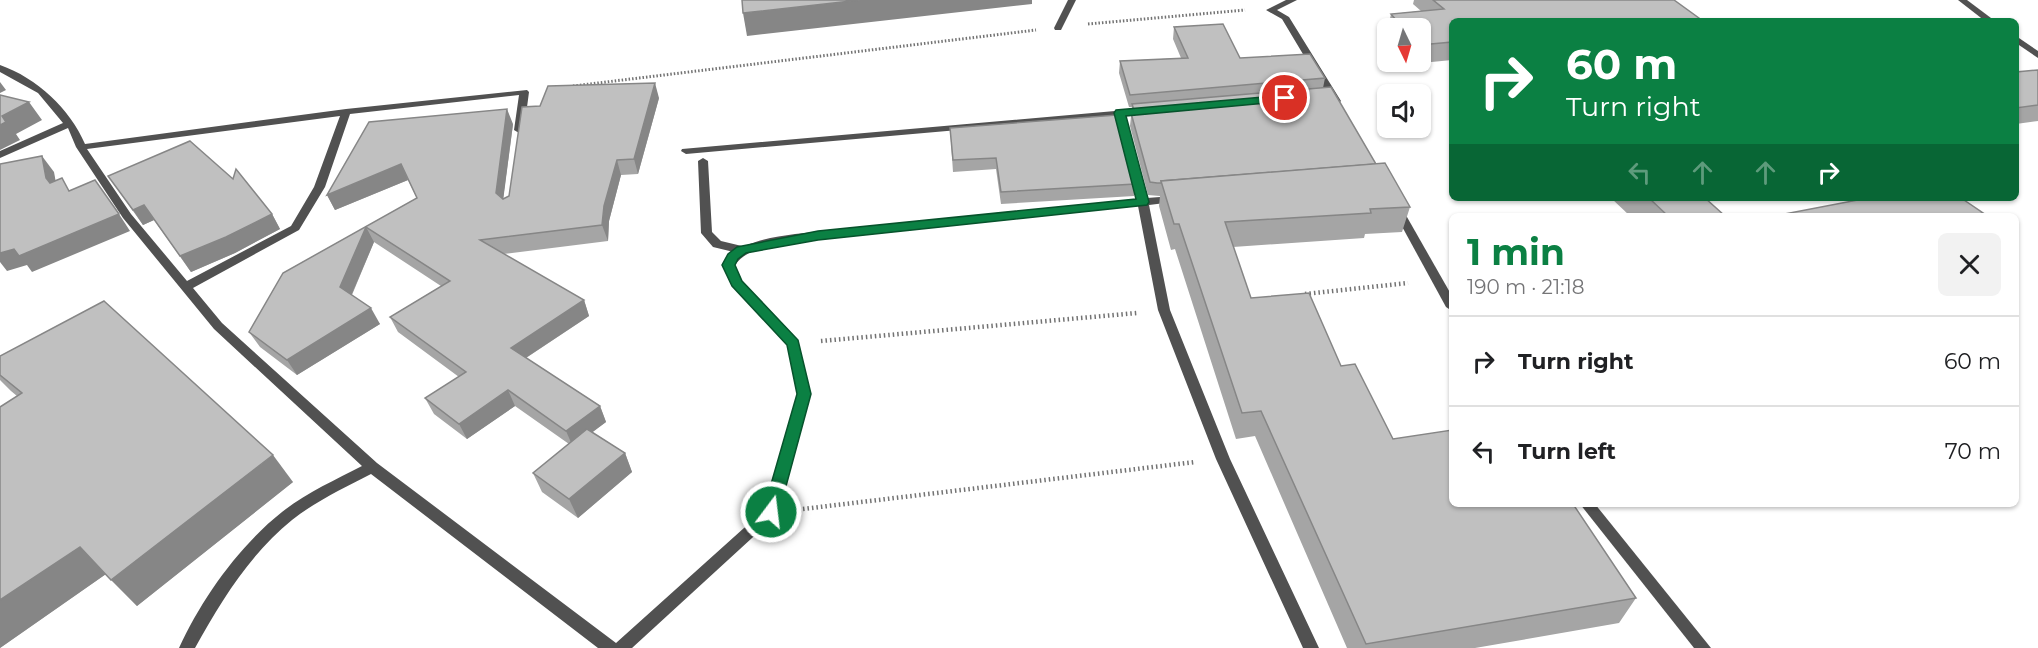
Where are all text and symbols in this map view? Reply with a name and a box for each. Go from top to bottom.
north arrow [1377,18,1431,72]
map controls [1377,18,1431,138]
text: 60 m [1566,38,1677,90]
icon: right [1467,42,1545,120]
pin [1259,72,1310,123]
icon: arrive [1268,81,1301,114]
button: sound [1377,84,1431,138]
text: Turn right [1566,90,1701,123]
icon: left [1623,156,1656,189]
icon: ahead [1686,156,1719,189]
icon: ahead [1749,156,1782,189]
icon: right [1812,156,1845,189]
text: 1 min [1467,230,1565,274]
button: close [1938,233,2001,296]
text: 190 m · 21:18 [1467,275,1584,299]
icon: right [1467,345,1500,378]
text: Turn right [1518,348,1633,375]
text: 60 m [1944,348,2001,375]
icon: left [1467,435,1500,468]
text: Turn left [1518,438,1616,465]
text: 70 m [1945,438,2001,465]
position arrow [739,480,803,544]

